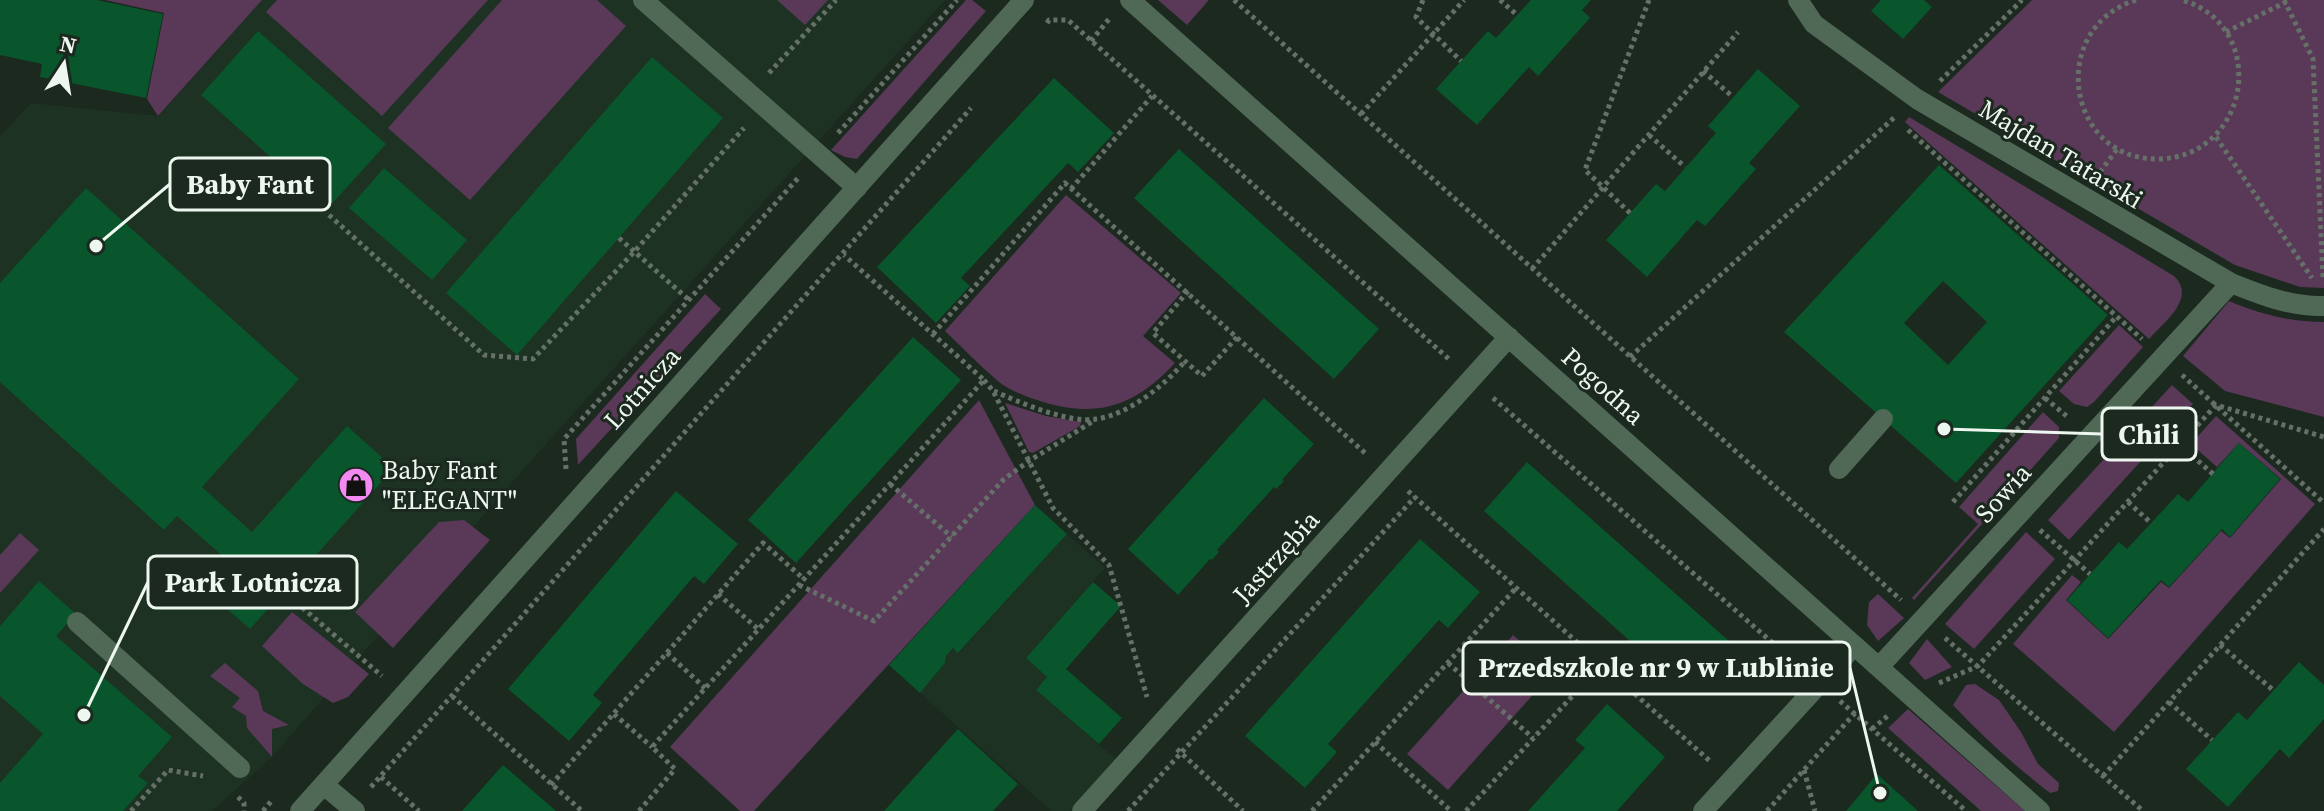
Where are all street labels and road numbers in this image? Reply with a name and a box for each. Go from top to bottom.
street label: Majdan Tatarski [1972,91,2150,217]
street label: Lotnicza [595,339,689,437]
street label: Pogodna [1554,339,1653,433]
street label: Sowia [1967,455,2040,530]
street label: Jastrzębia [1224,502,1328,612]

